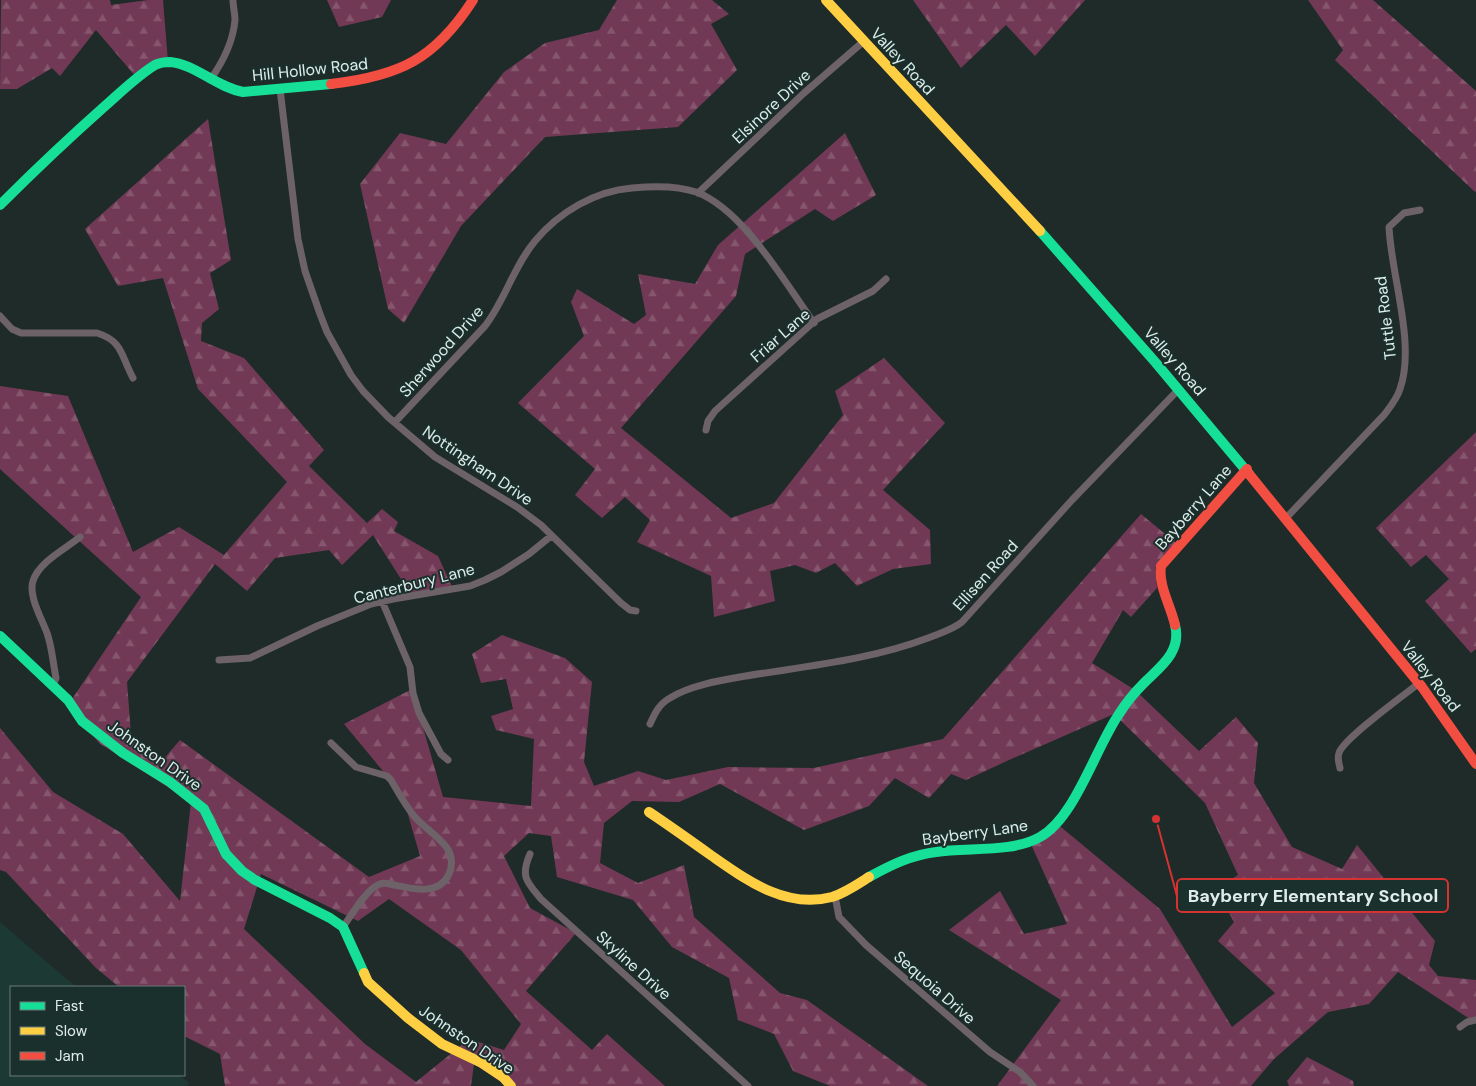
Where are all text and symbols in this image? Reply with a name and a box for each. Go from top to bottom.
street label: Valley Road [866,23,939,100]
street label: Hill Hollow Road [251,53,369,86]
street label: Elsinore Drive [728,65,815,148]
street label: Tuttle Road [1370,275,1401,361]
street label: Sherwood Drive [395,301,488,402]
street label: Friar Lane [746,304,815,367]
street label: Valley Road [1139,322,1210,400]
street label: Nottingham Drive [418,421,537,510]
street label: Bayberry Lane [1151,460,1236,554]
street label: Ellisen Road [948,536,1023,615]
street label: Canterbury Lane [351,558,477,609]
street label: Valley Road [1396,636,1465,716]
street label: Johnston Drive [103,715,206,796]
street label: Bayberry Lane [921,815,1029,850]
callout: Bayberry Elementary School [1177,879,1448,912]
text: Bayberry Elementary School [1188,884,1438,908]
street label: Skyline Drive [592,926,676,1005]
street label: Sequoia Drive [889,946,980,1029]
legend [10,986,185,1076]
text: Fast [55,996,84,1016]
street label: Johnston Drive [415,1000,518,1079]
text: Slow [55,1021,88,1041]
text: Jam [55,1046,84,1066]

